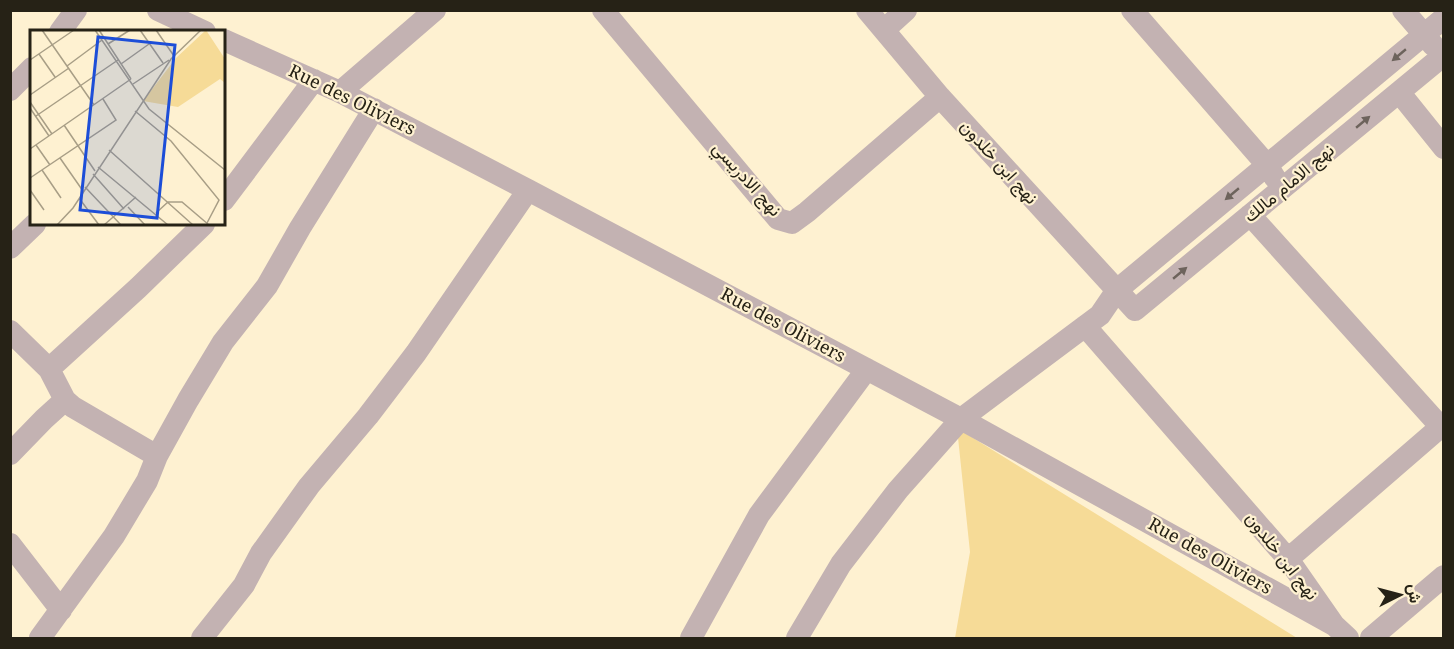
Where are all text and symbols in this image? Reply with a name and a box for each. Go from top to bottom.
inset map [30,30,225,225]
one-way arrow [1391,49,1406,61]
street label: Rue des Oliviers [285,58,420,140]
street label: نهج ابن خلدون [955,114,1044,209]
one-way arrow [1355,116,1370,129]
street label: نهج الادريسي [705,136,788,224]
street label: نهج الامام مالك [1238,137,1339,228]
one-way arrow [1225,187,1240,199]
one-way arrow [1172,267,1187,280]
street label: Rue des Oliviers [717,281,850,367]
street label: نهج ابن خلدون [1240,506,1325,605]
street label: Rue des Oliviers [1144,511,1277,599]
north arrow [1370,565,1430,625]
text: ش [1403,583,1427,604]

